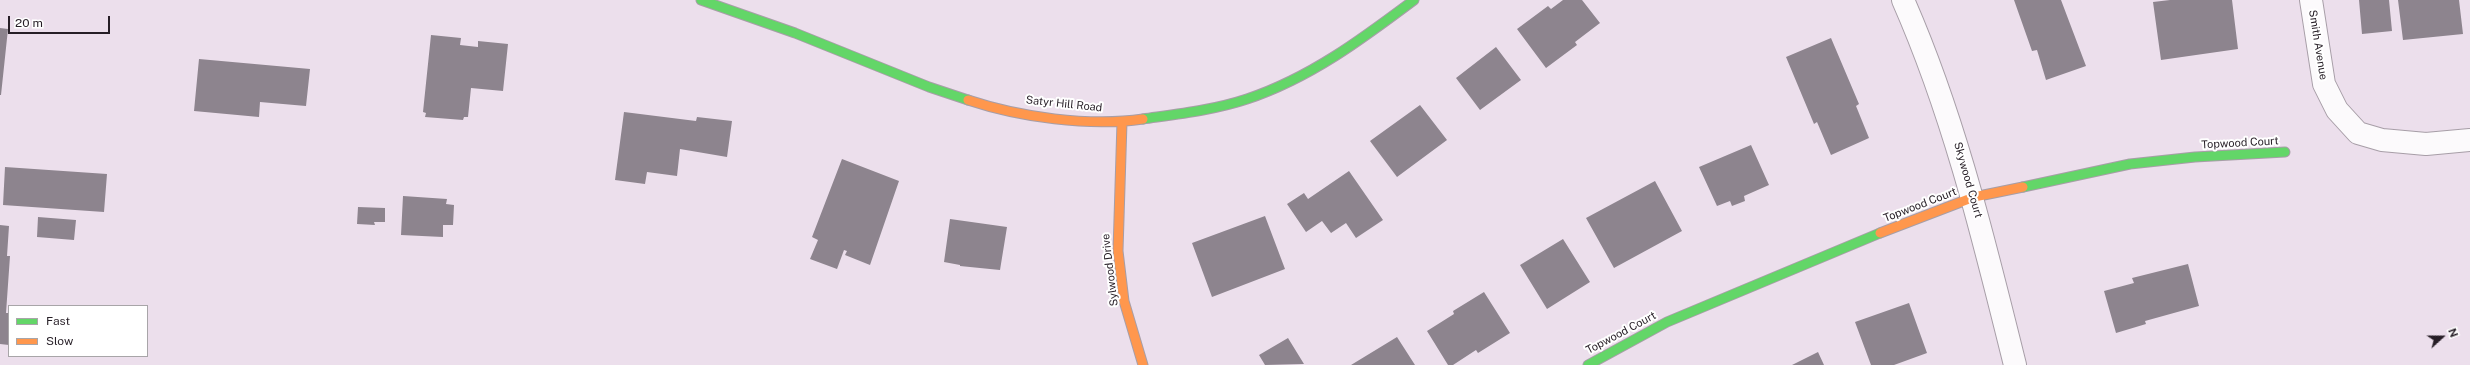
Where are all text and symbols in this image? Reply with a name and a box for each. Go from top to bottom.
scale bar [10,8,112,34]
street label: Smith Avenue [2306,9,2330,81]
text: 20 m [15,16,43,30]
street label: Satyr Hill Road [1025,93,1103,115]
street label: Topwood Court [2201,134,2279,152]
street label: Skywood Court [1951,140,1985,220]
street label: Topwood Court [1882,185,1958,225]
street label: Sylwood Drive [1099,233,1121,307]
legend [8,305,148,357]
street label: Topwood Court [1584,309,1658,357]
text: Fast [46,314,70,328]
north arrow [2422,317,2462,357]
text: N [2446,327,2460,339]
text: Slow [46,334,73,348]

